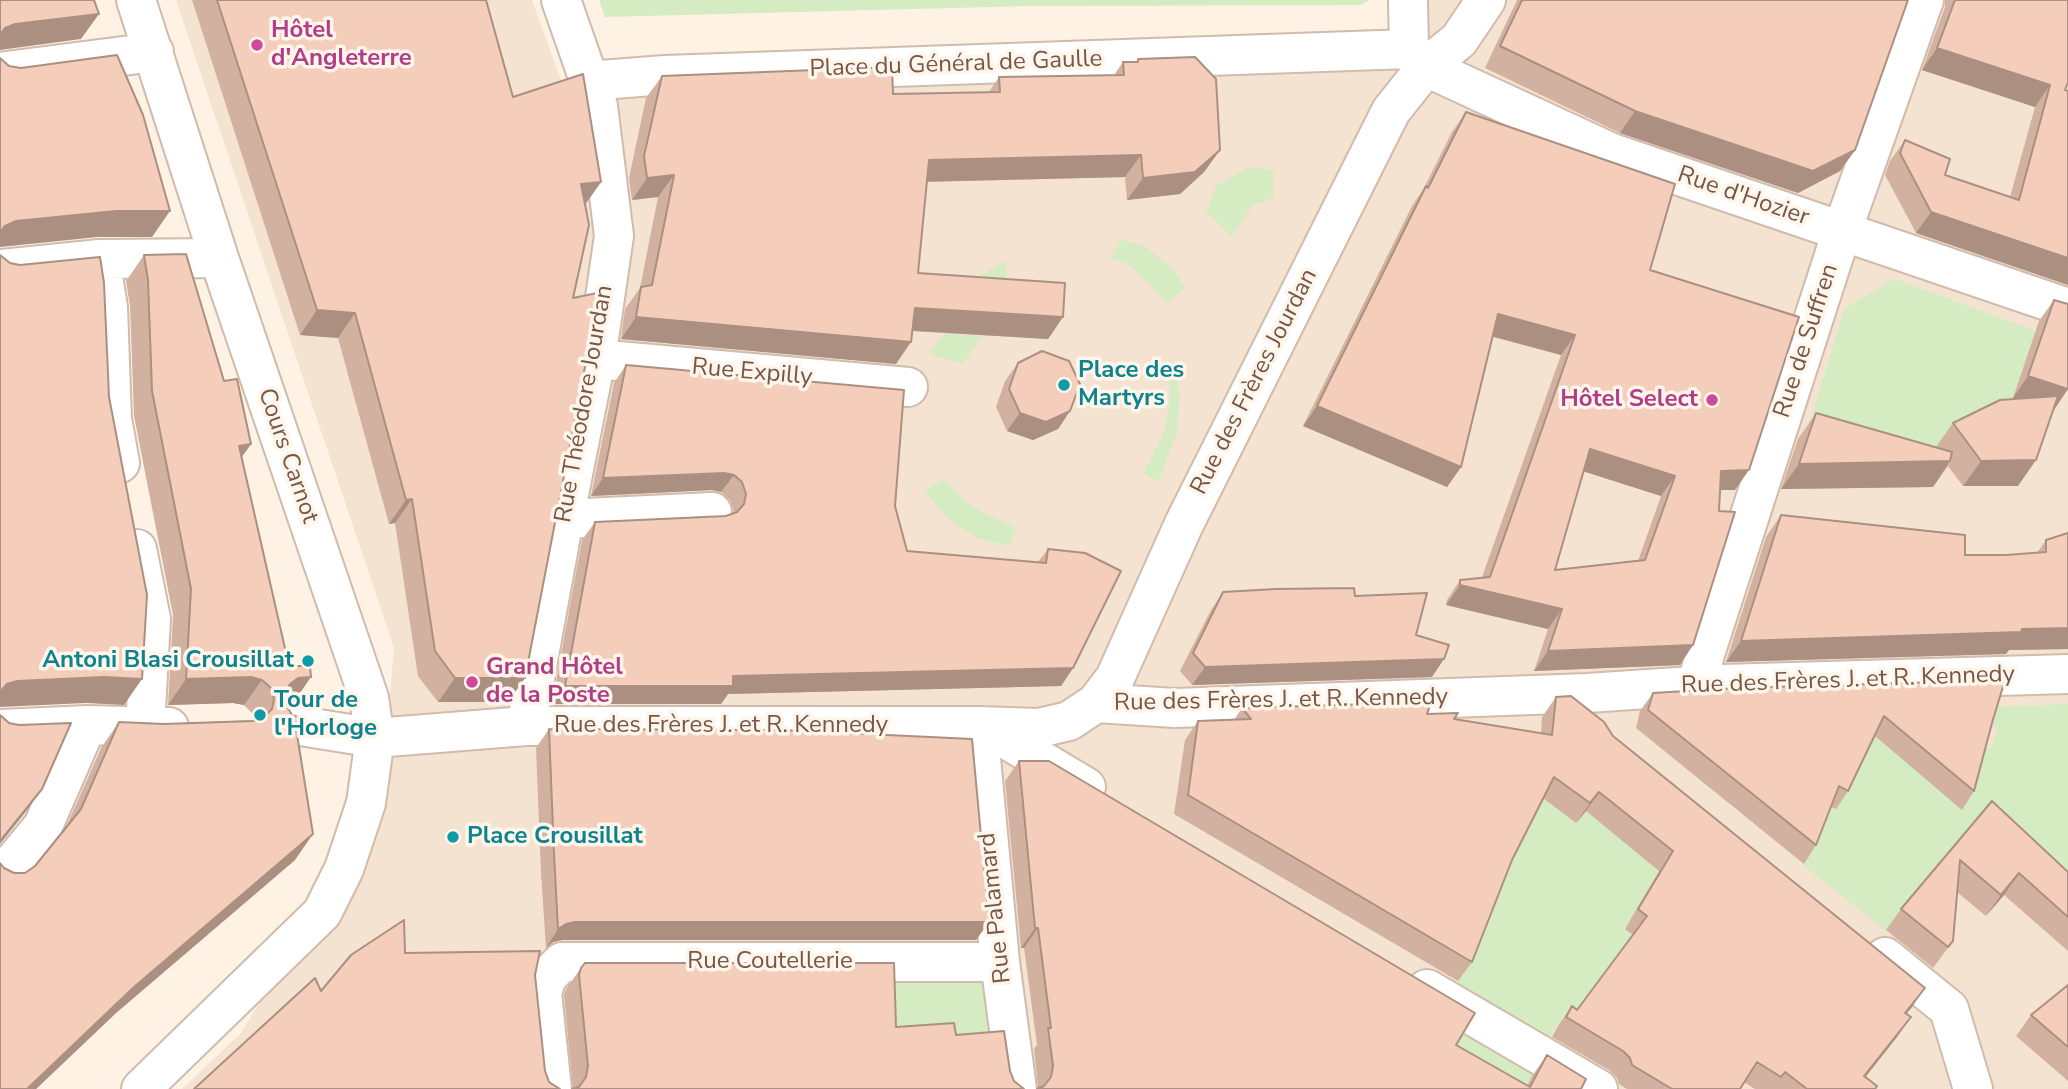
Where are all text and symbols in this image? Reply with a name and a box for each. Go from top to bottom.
place label: Hôtel d'Angleterre [271,17,412,73]
marker: Hôtel d'Angleterre [249,37,265,53]
street label: Place du Général de Gaulle [809,45,1103,85]
street label: Rue d'Hozier [1673,161,1813,233]
street label: Rue de Suffren [1769,260,1845,422]
street label: Rue des Frères Jourdan [1186,264,1324,500]
street label: Rue Théodore Jourdan [550,283,620,525]
street label: Rue Expilly [691,353,813,393]
place label: Place des Martyrs [1078,357,1184,413]
marker: Place des Martyrs [1056,377,1072,393]
street label: Cours Carnot [250,385,324,527]
place label: Hôtel Select [1560,386,1698,414]
marker: Hôtel Select [1704,392,1720,408]
place label: Antoni Blasi Crousillat [42,647,294,675]
marker: Antoni Blasi Crousillat [300,653,316,669]
place label: Grand Hôtel de la Poste [486,654,623,710]
street label: Rue des Frères J. et R. Kennedy [1681,661,2015,701]
marker: Grand Hôtel de la Poste [464,674,480,690]
street label: Rue des Frères J. et R. Kennedy [1114,684,1448,718]
place label: Tour de l'Horloge [274,687,377,743]
marker: Tour de l'Horloge [252,707,268,723]
street label: Rue des Frères J. et R. Kennedy [554,712,888,740]
place label: Place Crousillat [467,823,643,851]
marker: Place Crousillat [445,829,461,845]
street label: Rue Palamard [974,831,1018,985]
street label: Rue Coutellerie [687,948,853,976]

